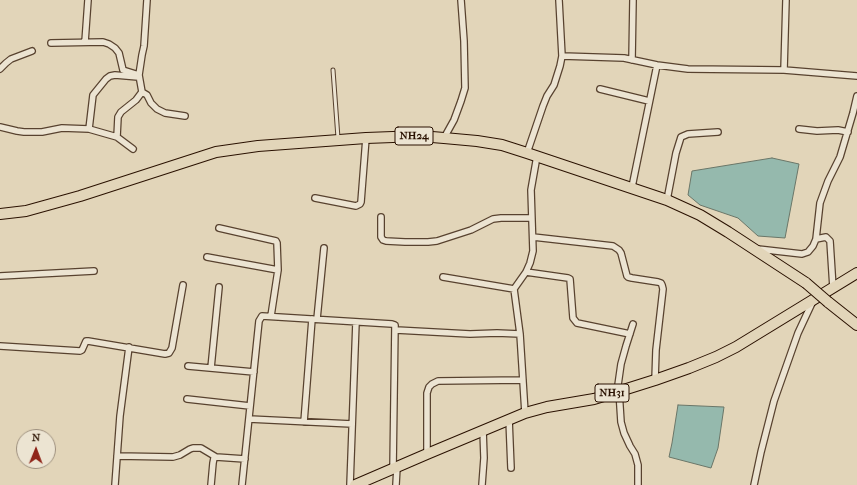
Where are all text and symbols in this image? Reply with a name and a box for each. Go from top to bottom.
road number: NH24 [395,127,433,145]
road number: NH31 [595,384,629,402]
north arrow [16,429,56,469]
text: N [32,431,40,444]

